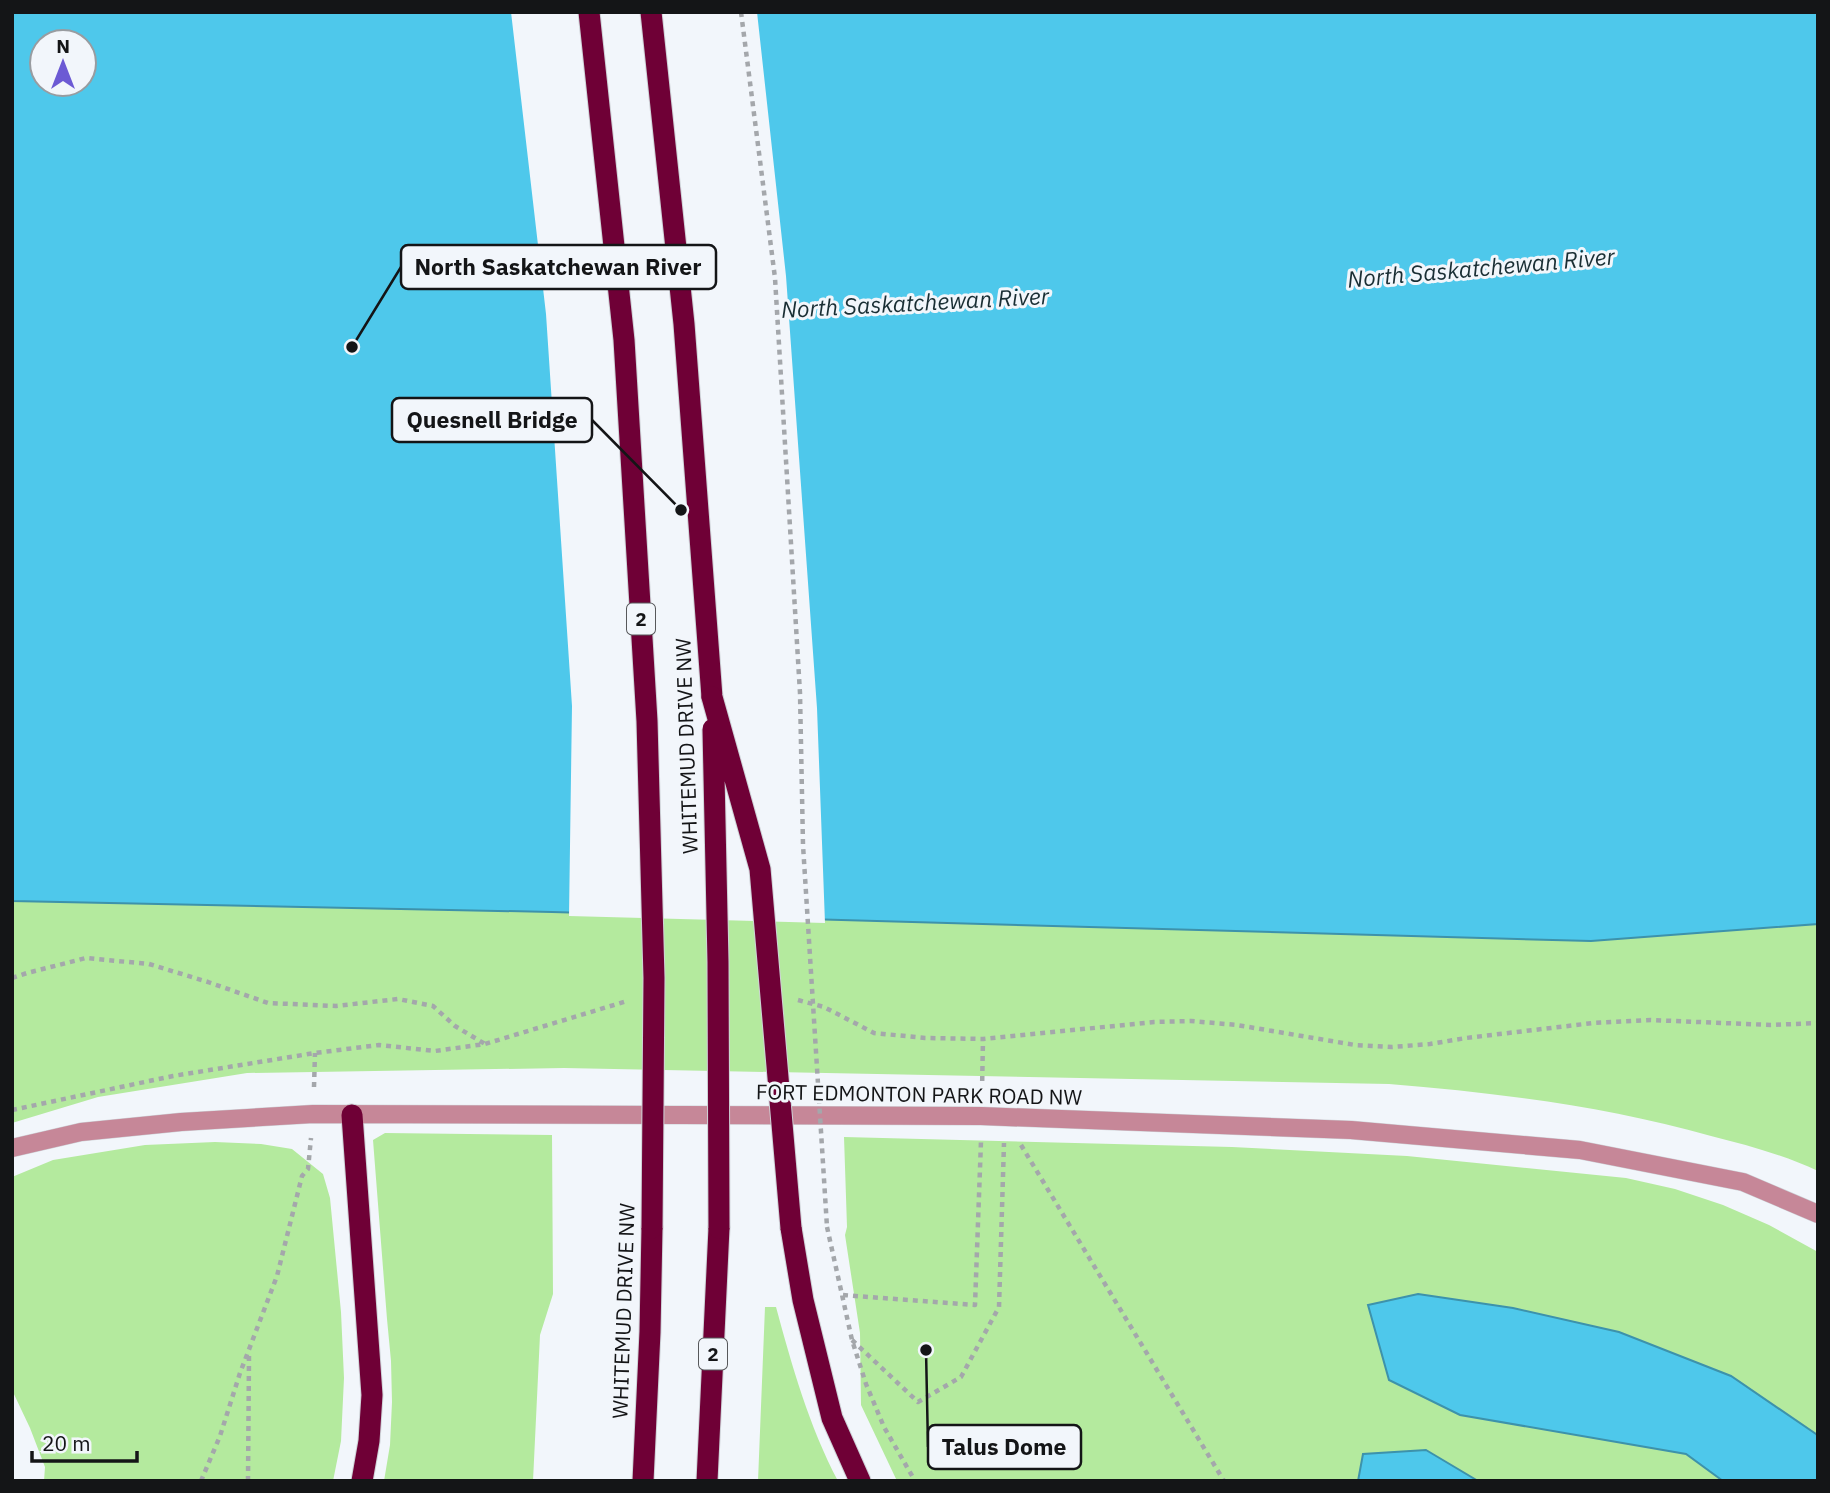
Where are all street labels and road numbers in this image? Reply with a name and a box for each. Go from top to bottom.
road number: 2 [627,604,655,634]
street label: WHITEMUD DRIVE NW [668,637,704,854]
street label: FORT EDMONTON PARK ROAD NW [756,1077,1083,1111]
street label: WHITEMUD DRIVE NW [605,1202,641,1419]
road number: 2 [699,1338,727,1370]

